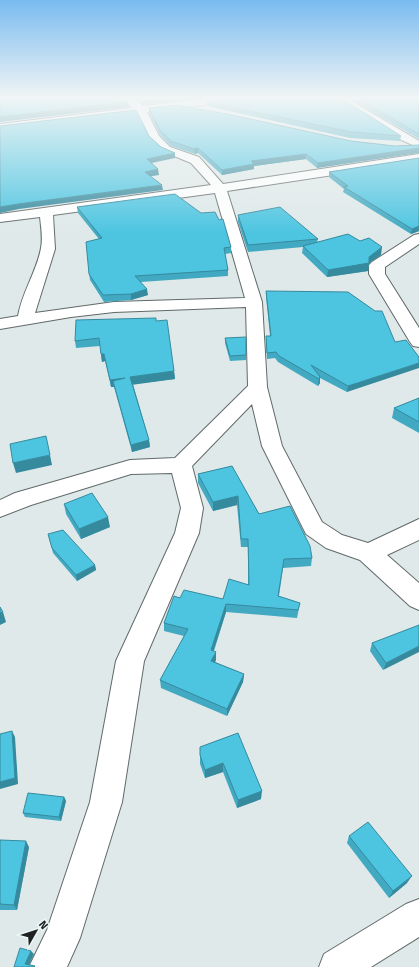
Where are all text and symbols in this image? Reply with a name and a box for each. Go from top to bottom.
north arrow [16,911,56,951]
text: N [36,918,51,932]

